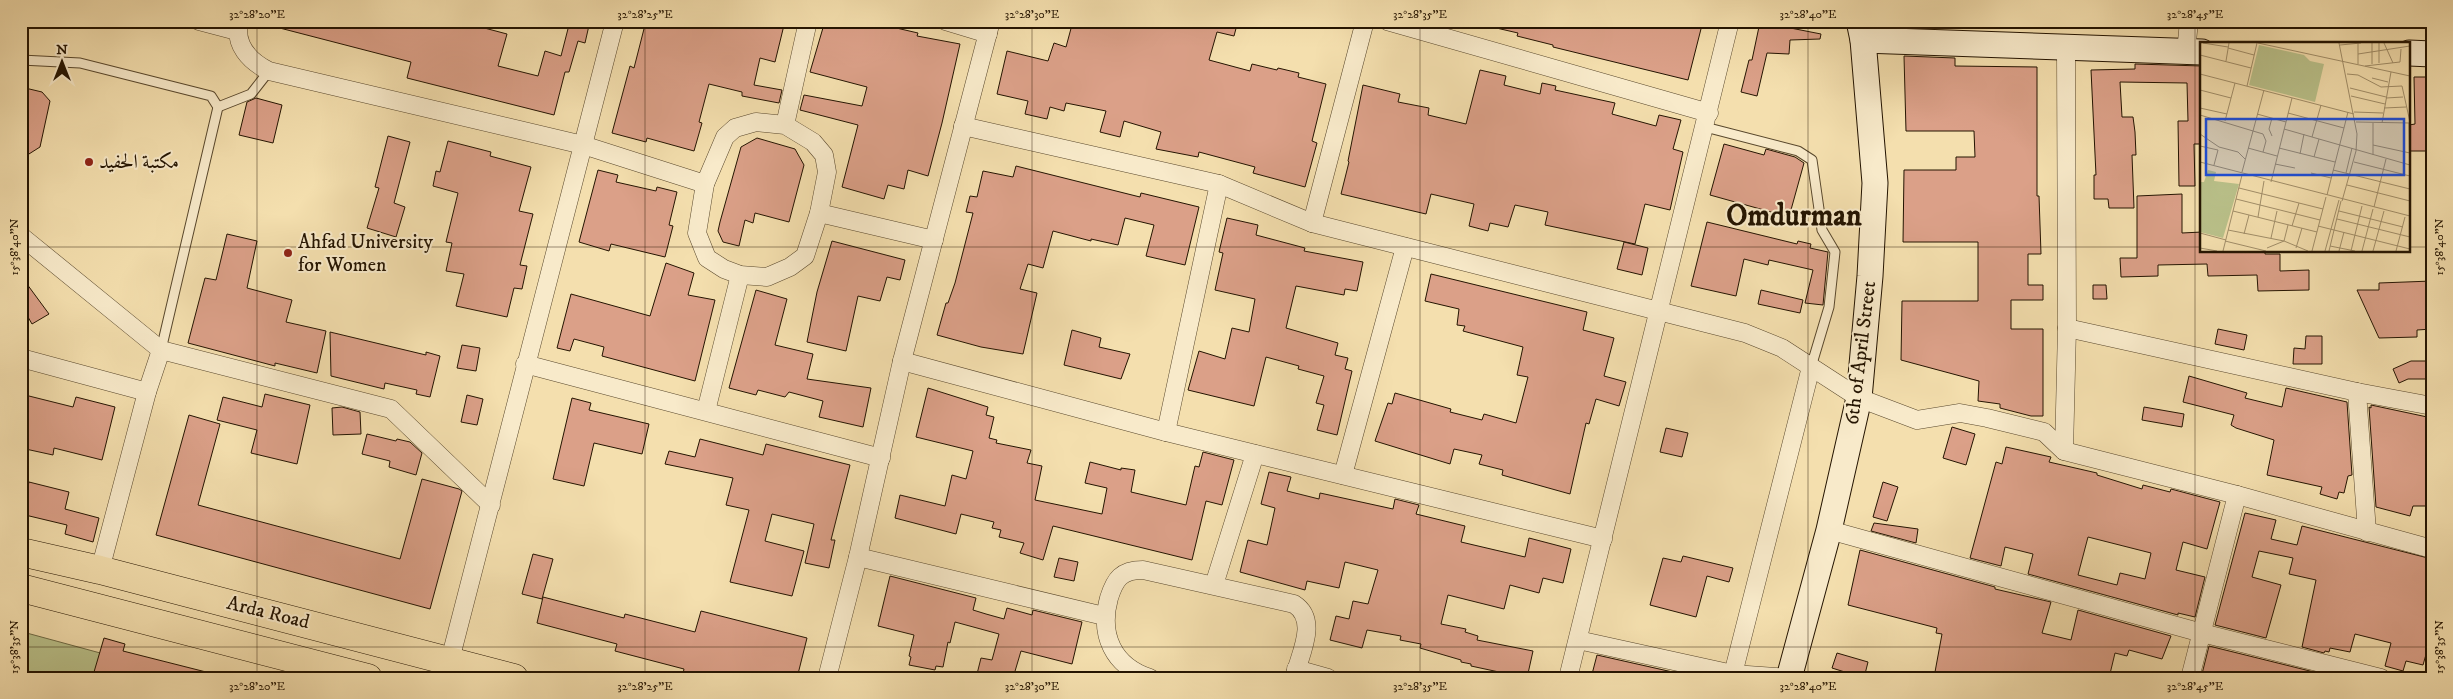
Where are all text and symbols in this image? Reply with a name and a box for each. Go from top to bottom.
text: 32°28'20"E [229,7,285,22]
text: 32°28'25"E [617,7,673,22]
text: 32°28'30"E [1005,7,1060,22]
text: 32°28'35"E [1393,7,1448,22]
text: 32°28'40"E [1780,7,1837,22]
text: 32°28'45"E [2167,7,2224,22]
north arrow [38,38,88,88]
text: N [56,41,68,59]
inset map [2200,42,2410,252]
place label: مكتبة الحفيد [99,150,179,175]
marker: مكتبة الحفيد [83,156,95,168]
district label: Omdurman [1726,198,1862,235]
text: 15°38'40"N [7,218,22,275]
text: 15°38'40"N [2432,218,2447,275]
place label: Ahfad University for Women [298,230,434,278]
marker: Ahfad University for Women [282,247,294,259]
street label: 6th of April Street [1840,280,1882,426]
street label: Arda Road [224,591,312,635]
text: 15°38'35"N [7,620,22,674]
text: 15°38'35"N [2432,620,2447,674]
text: 32°28'20"E [229,679,285,694]
text: 32°28'25"E [617,679,673,694]
text: 32°28'30"E [1005,679,1060,694]
text: 32°28'35"E [1393,679,1448,694]
text: 32°28'40"E [1780,679,1837,694]
text: 32°28'45"E [2167,679,2224,694]

